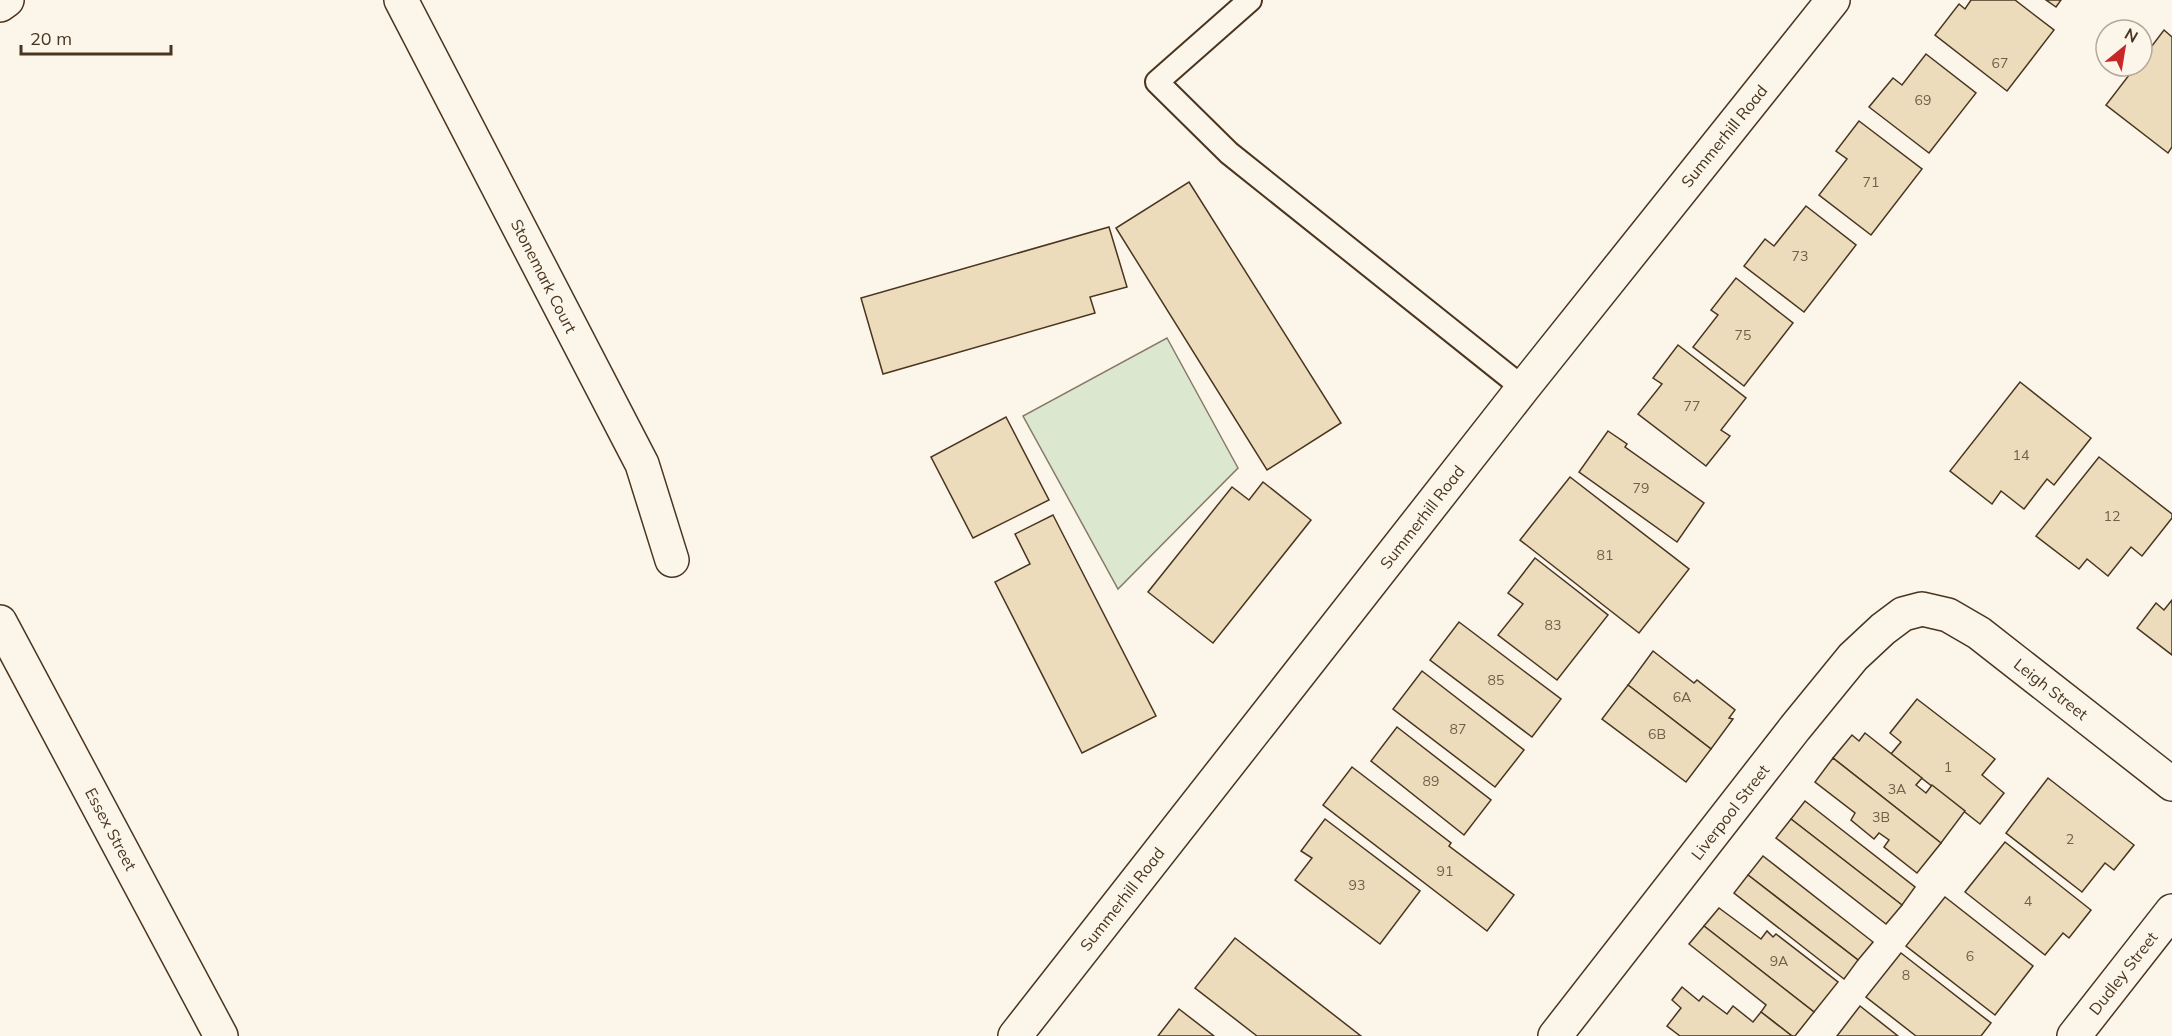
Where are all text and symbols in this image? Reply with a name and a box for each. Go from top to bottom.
scale bar [21,18,171,56]
north arrow [2094,18,2154,78]
text: N [2121,23,2142,47]
text: 20 m [30,27,72,50]
house number: 67 [1992,54,2008,72]
street label: Summerhill Road [1677,81,1771,191]
house number: 69 [1915,91,1931,109]
house number: 71 [1863,173,1879,191]
street label: Stonemark Court [507,216,581,337]
house number: 73 [1792,247,1808,265]
house number: 75 [1735,326,1751,344]
house number: 77 [1684,397,1700,415]
house number: 14 [2013,446,2030,464]
street label: Summerhill Road [1375,461,1469,573]
house number: 79 [1633,479,1649,497]
house number: 12 [2104,507,2120,525]
house number: 81 [1597,546,1613,564]
house number: 83 [1545,616,1561,634]
street label: Leigh Street [2010,654,2092,724]
house number: 85 [1488,671,1504,689]
house number: 6A [1673,688,1692,706]
house number: 87 [1450,720,1466,738]
house number: 6B [1648,725,1666,743]
house number: 1 [1944,758,1952,776]
street label: Liverpool Street [1687,760,1774,864]
house number: 89 [1423,772,1439,790]
house number: 3A [1888,780,1907,798]
street label: Essex Street [81,784,141,874]
house number: 3B [1872,808,1890,826]
house number: 2 [2066,830,2074,848]
street label: Summerhill Road [1075,843,1169,955]
house number: 91 [1437,862,1453,880]
house number: 93 [1349,876,1365,894]
house number: 4 [2024,892,2033,910]
street label: Dudley Street [2084,927,2162,1019]
house number: 6 [1966,947,1974,965]
house number: 9A [1770,952,1789,970]
house number: 8 [1902,966,1910,984]

